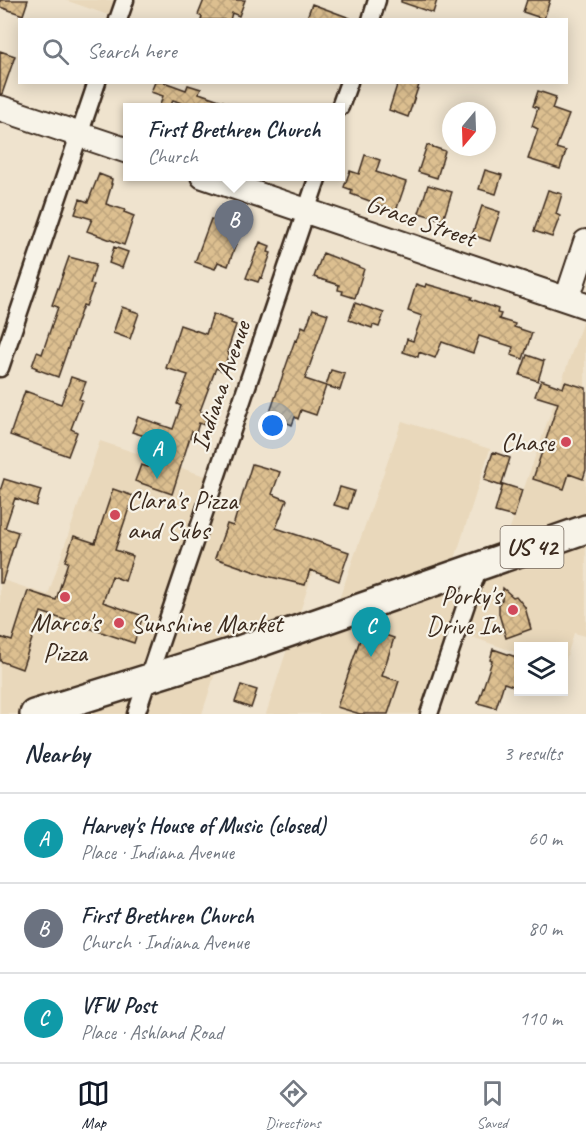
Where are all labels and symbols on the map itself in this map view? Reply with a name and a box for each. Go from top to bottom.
north arrow [442,102,496,156]
street label: Grace Street [362,186,482,255]
pin: B [214,200,254,250]
street label: Indiana Avenue [183,315,259,456]
your location [258,411,287,440]
place label: Chase [501,426,556,459]
pin: A [138,430,176,479]
marker: Chase [559,435,573,449]
place label: Clara's Pizza and Subs [127,484,239,547]
marker: Clara's Pizza and Subs [108,508,122,522]
road number: US 42 [500,526,564,568]
place label: Porky's Drive In [426,579,503,642]
marker: Marco's Pizza [58,590,72,604]
marker: Porky's Drive In [506,603,520,617]
place label: Marco's Pizza [30,606,102,669]
place label: Sunshine Market [131,607,285,640]
pin: C [352,608,391,657]
marker: Sunshine Market [112,616,126,630]

